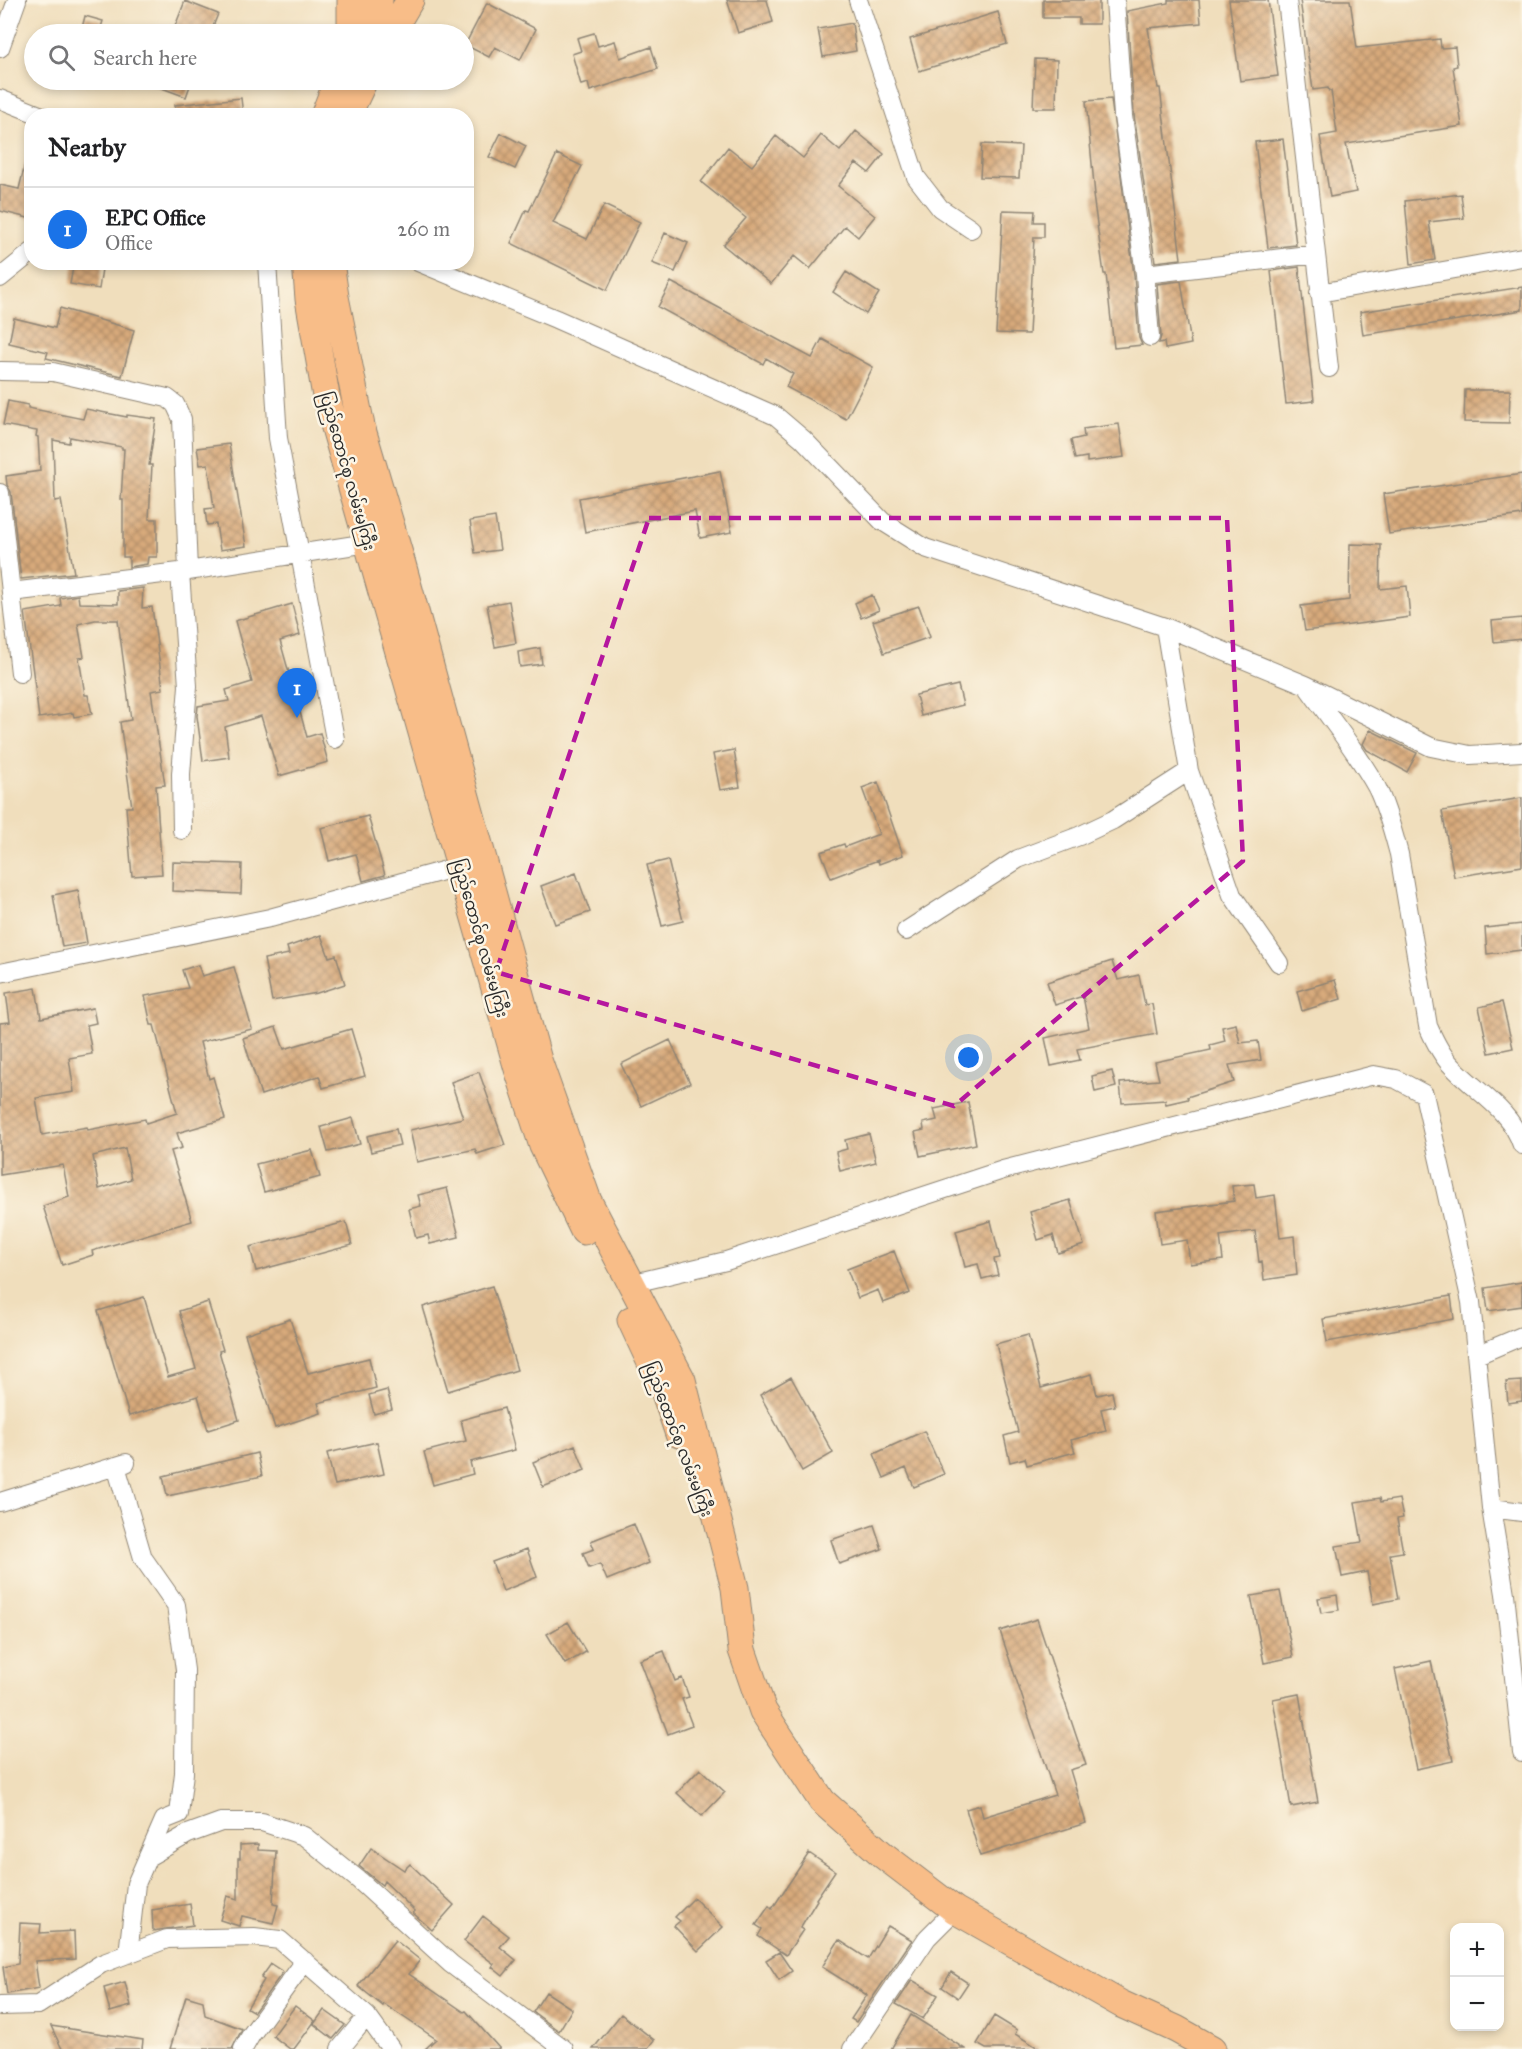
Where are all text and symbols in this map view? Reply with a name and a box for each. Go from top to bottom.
search box [24,24,474,90]
icon: search [45,41,78,74]
text: Search here [93,44,197,71]
text: Nearby [48,131,126,163]
text: EPC Office [105,204,206,231]
text: 1 [64,217,71,241]
text: 260 m [397,217,450,241]
text: Office [105,231,153,255]
street label: ပြည်ထောင်စု လမ်းမကြီး [311,389,381,554]
pin: 1 [278,668,316,718]
street label: ပြည်ထောင်စု လမ်းမကြီး [444,856,514,1021]
your location [954,1043,983,1072]
street label: ပြည်ထောင်စု လမ်းမကြီး [636,1358,719,1521]
map controls [1450,1923,1504,2031]
button: + [1450,1923,1504,1977]
button: − [1450,1977,1504,2031]

